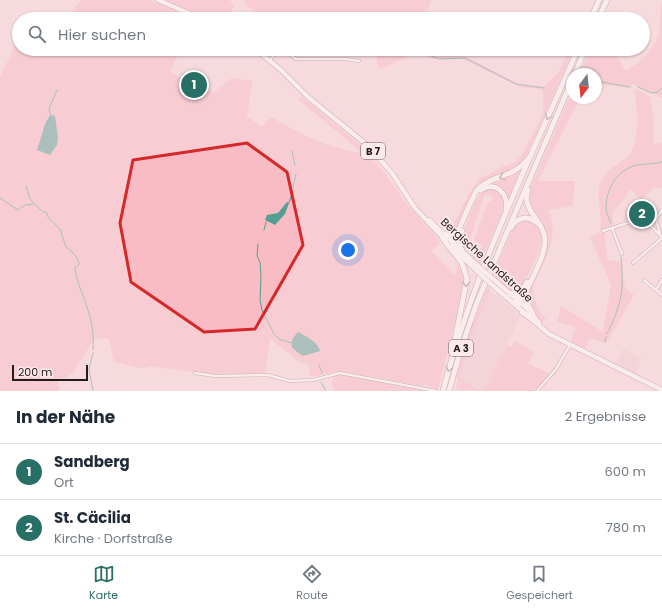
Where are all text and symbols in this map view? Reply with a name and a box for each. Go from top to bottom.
search box [12,12,650,56]
icon: search [26,23,48,45]
text: Hier suchen [58,24,146,45]
north arrow [566,68,602,104]
pin: 1 [181,70,207,100]
one-way arrow [545,113,553,120]
road number: B 7 [361,143,385,159]
one-way arrow [499,172,506,180]
pin: 2 [629,199,655,229]
street label: Bergische Landstraße [437,214,537,306]
your location [338,240,358,260]
one-way arrow [462,281,471,287]
road number: A 3 [449,340,473,356]
scale bar [12,363,88,382]
text: 200 m [18,364,52,380]
one-way arrow [445,365,454,372]
text: In der Nähe [16,405,115,429]
text: 2 Ergebnisse [565,407,646,426]
text: Sandberg [54,451,130,472]
text: 1 [27,462,31,481]
text: 600 m [605,462,646,481]
text: Ort [54,473,74,492]
text: St. Cäcilia [54,507,131,528]
text: 2 [25,518,33,537]
text: 780 m [606,518,646,537]
text: Kirche · Dorfstraße [54,529,173,548]
tab: Karte [89,563,118,604]
tab: Route [296,563,328,604]
tab: Gespeichert [506,563,573,604]

